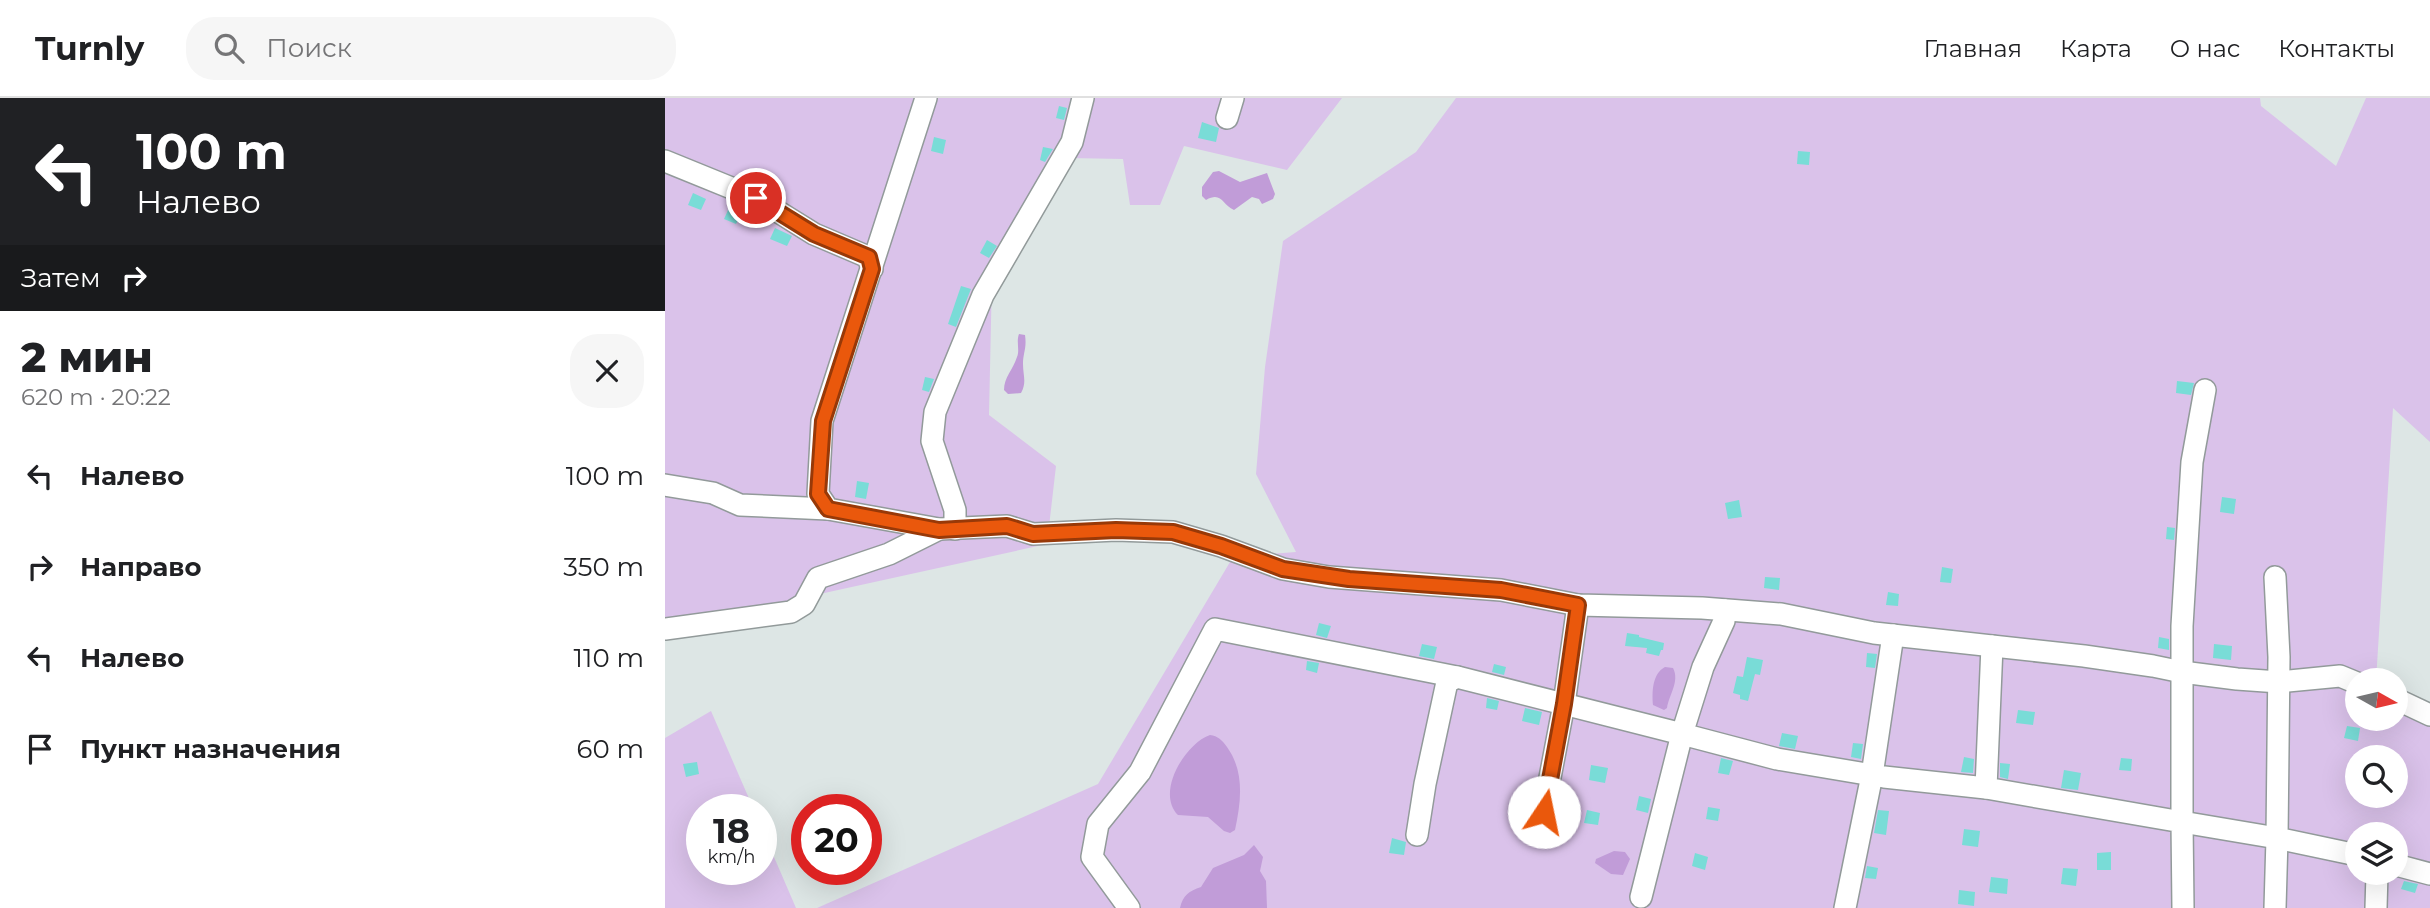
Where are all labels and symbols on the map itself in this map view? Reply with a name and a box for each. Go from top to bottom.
pin [726,168,786,228]
north arrow [2345,668,2408,732]
position arrow [1507,775,1581,849]
speed limit sign: 20 [791,794,882,885]

